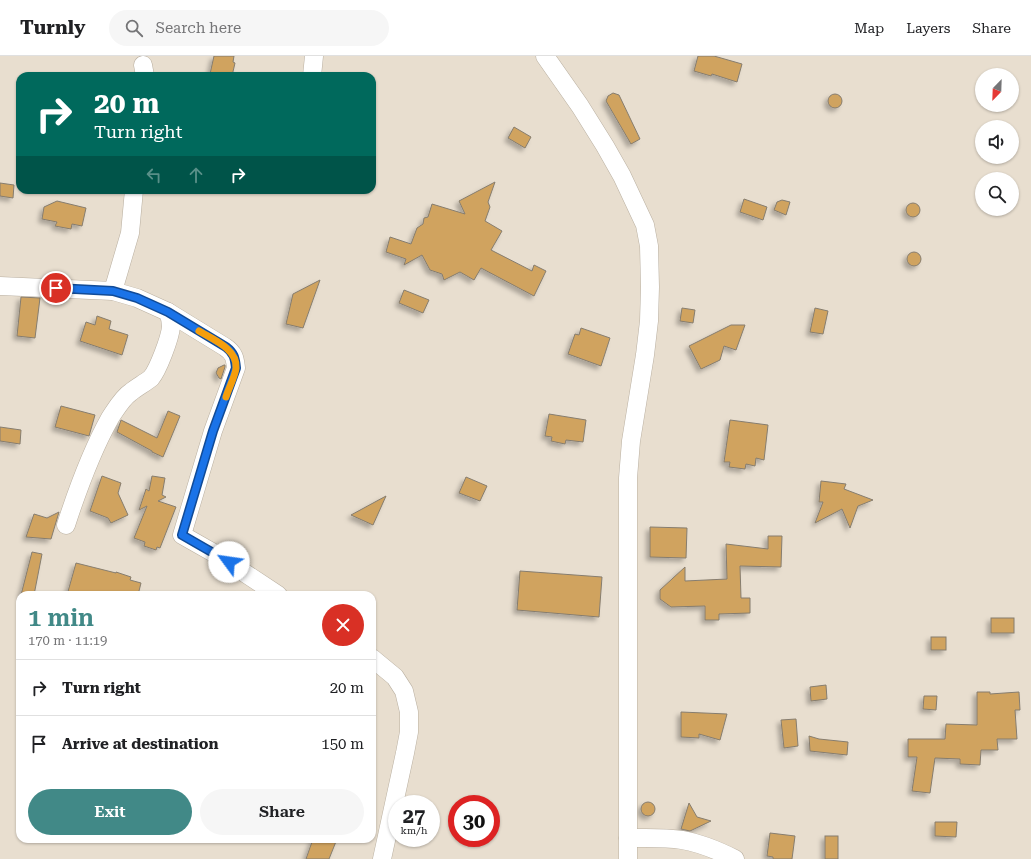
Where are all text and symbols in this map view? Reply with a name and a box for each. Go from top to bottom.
search box [109,10,389,46]
text: Turnly [20,16,85,39]
icon: search [123,17,145,39]
text: Search here [155,19,241,37]
text: Map [854,20,884,36]
text: Layers [906,20,950,36]
text: Share [972,20,1011,36]
north arrow [975,68,1019,112]
map controls [975,68,1019,216]
text: 20 m [94,87,159,120]
icon: right [28,88,80,140]
button: sound [975,120,1019,164]
text: Turn right [94,121,182,142]
icon: left [143,164,165,186]
icon: ahead [185,164,207,186]
icon: right [227,164,249,186]
button: search [975,172,1019,216]
pin [39,271,73,305]
icon: arrive [45,277,67,299]
position arrow [208,541,250,583]
text: 1 min [28,604,94,632]
button: close [322,604,364,646]
text: 170 m · 11:19 [28,633,107,648]
icon: right [28,677,50,699]
text: Turn right [62,679,141,697]
text: 20 m [330,679,364,697]
icon: arrive [28,733,50,755]
text: Arrive at destination [62,735,218,753]
text: 150 m [321,735,364,753]
button: Exit [28,789,192,835]
button: Share [200,789,364,835]
speed limit sign: 30 [448,795,500,847]
text: 27 [403,804,425,828]
text: km/h [401,825,427,836]

